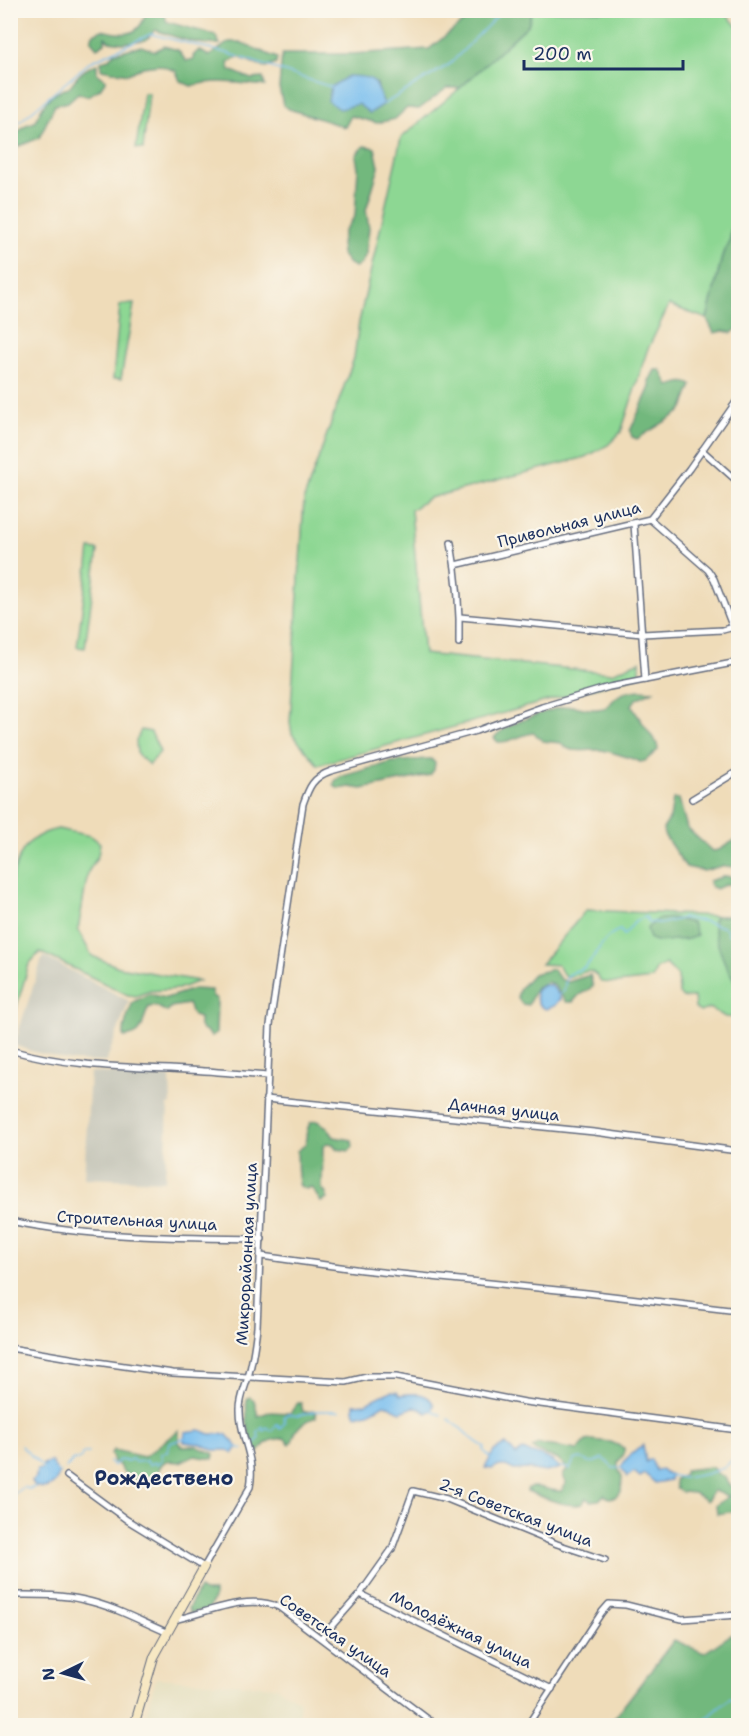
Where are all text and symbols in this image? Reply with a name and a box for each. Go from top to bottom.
scale bar [524,33,683,71]
text: 200 m [533,42,592,66]
street label: Привольная улица [495,497,643,552]
street label: Дачная улица [447,1093,561,1126]
street label: Микрорайонная улица [231,1162,262,1346]
street label: Строительная улица [56,1206,218,1235]
district label: Рождествено [95,1465,233,1491]
street label: 2-я Советская улица [436,1473,596,1552]
street label: Молодёжная улица [386,1586,535,1673]
street label: Советская улица [275,1589,396,1682]
north arrow [33,1643,93,1703]
text: N [38,1667,60,1681]

